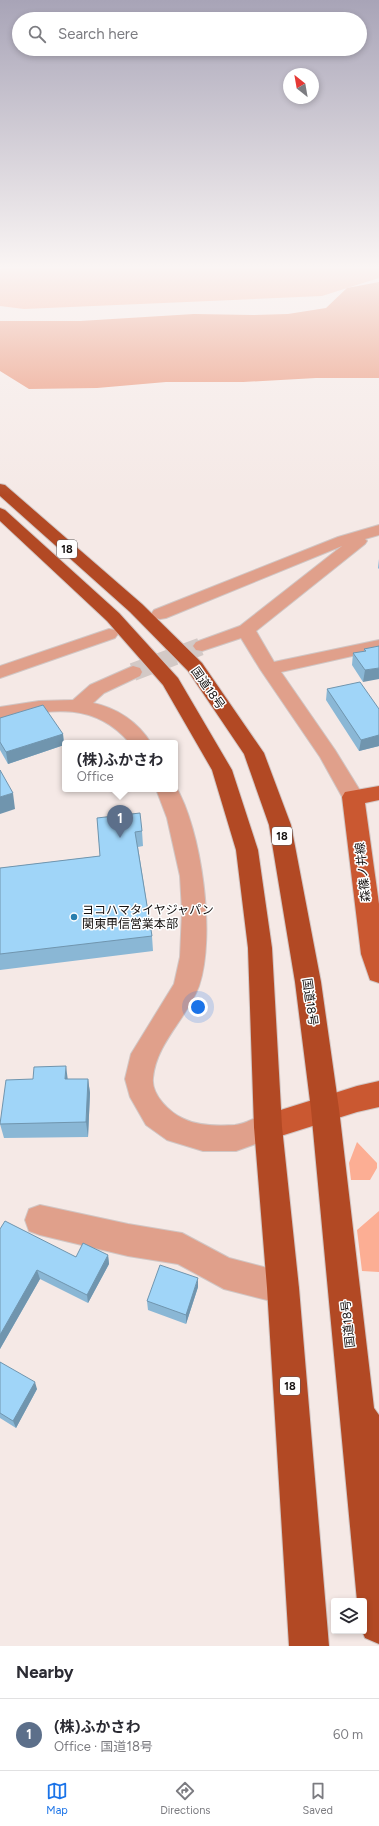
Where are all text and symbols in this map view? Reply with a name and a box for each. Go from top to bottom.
search box [12,12,367,56]
icon: search [26,23,48,45]
text: Search here [58,25,138,43]
north arrow [283,68,319,104]
road number: 18 [57,540,77,558]
street label: 国道18号 [188,664,228,712]
popup [62,740,178,792]
text: (株)ふかさわ [77,751,163,769]
text: Office [77,769,114,784]
pin: 1 [107,805,133,838]
road number: 18 [272,827,292,845]
street label: 森篠ノ井線 [353,841,373,903]
place label: ヨコハマタイヤジャパン 関東甲信営業本部 [82,903,214,931]
marker: ヨコハマタイヤジャパン 関東甲信営業本部 [69,912,79,922]
street label: 国道18号 [300,977,320,1027]
your location [188,997,208,1017]
street label: 国道18号 [339,1299,357,1349]
road number: 18 [280,1377,300,1395]
map controls [331,1598,367,1634]
button: layers [331,1598,367,1634]
text: Nearby [16,1662,74,1682]
text: (株)ふかさわ [54,1718,140,1736]
text: 1 [26,1727,32,1742]
text: 60 m [333,1727,363,1742]
text: Office · 国道18号 [54,1739,153,1754]
tab: Map [46,1780,68,1817]
tab: Directions [160,1780,210,1817]
tab: Saved [303,1780,333,1817]

